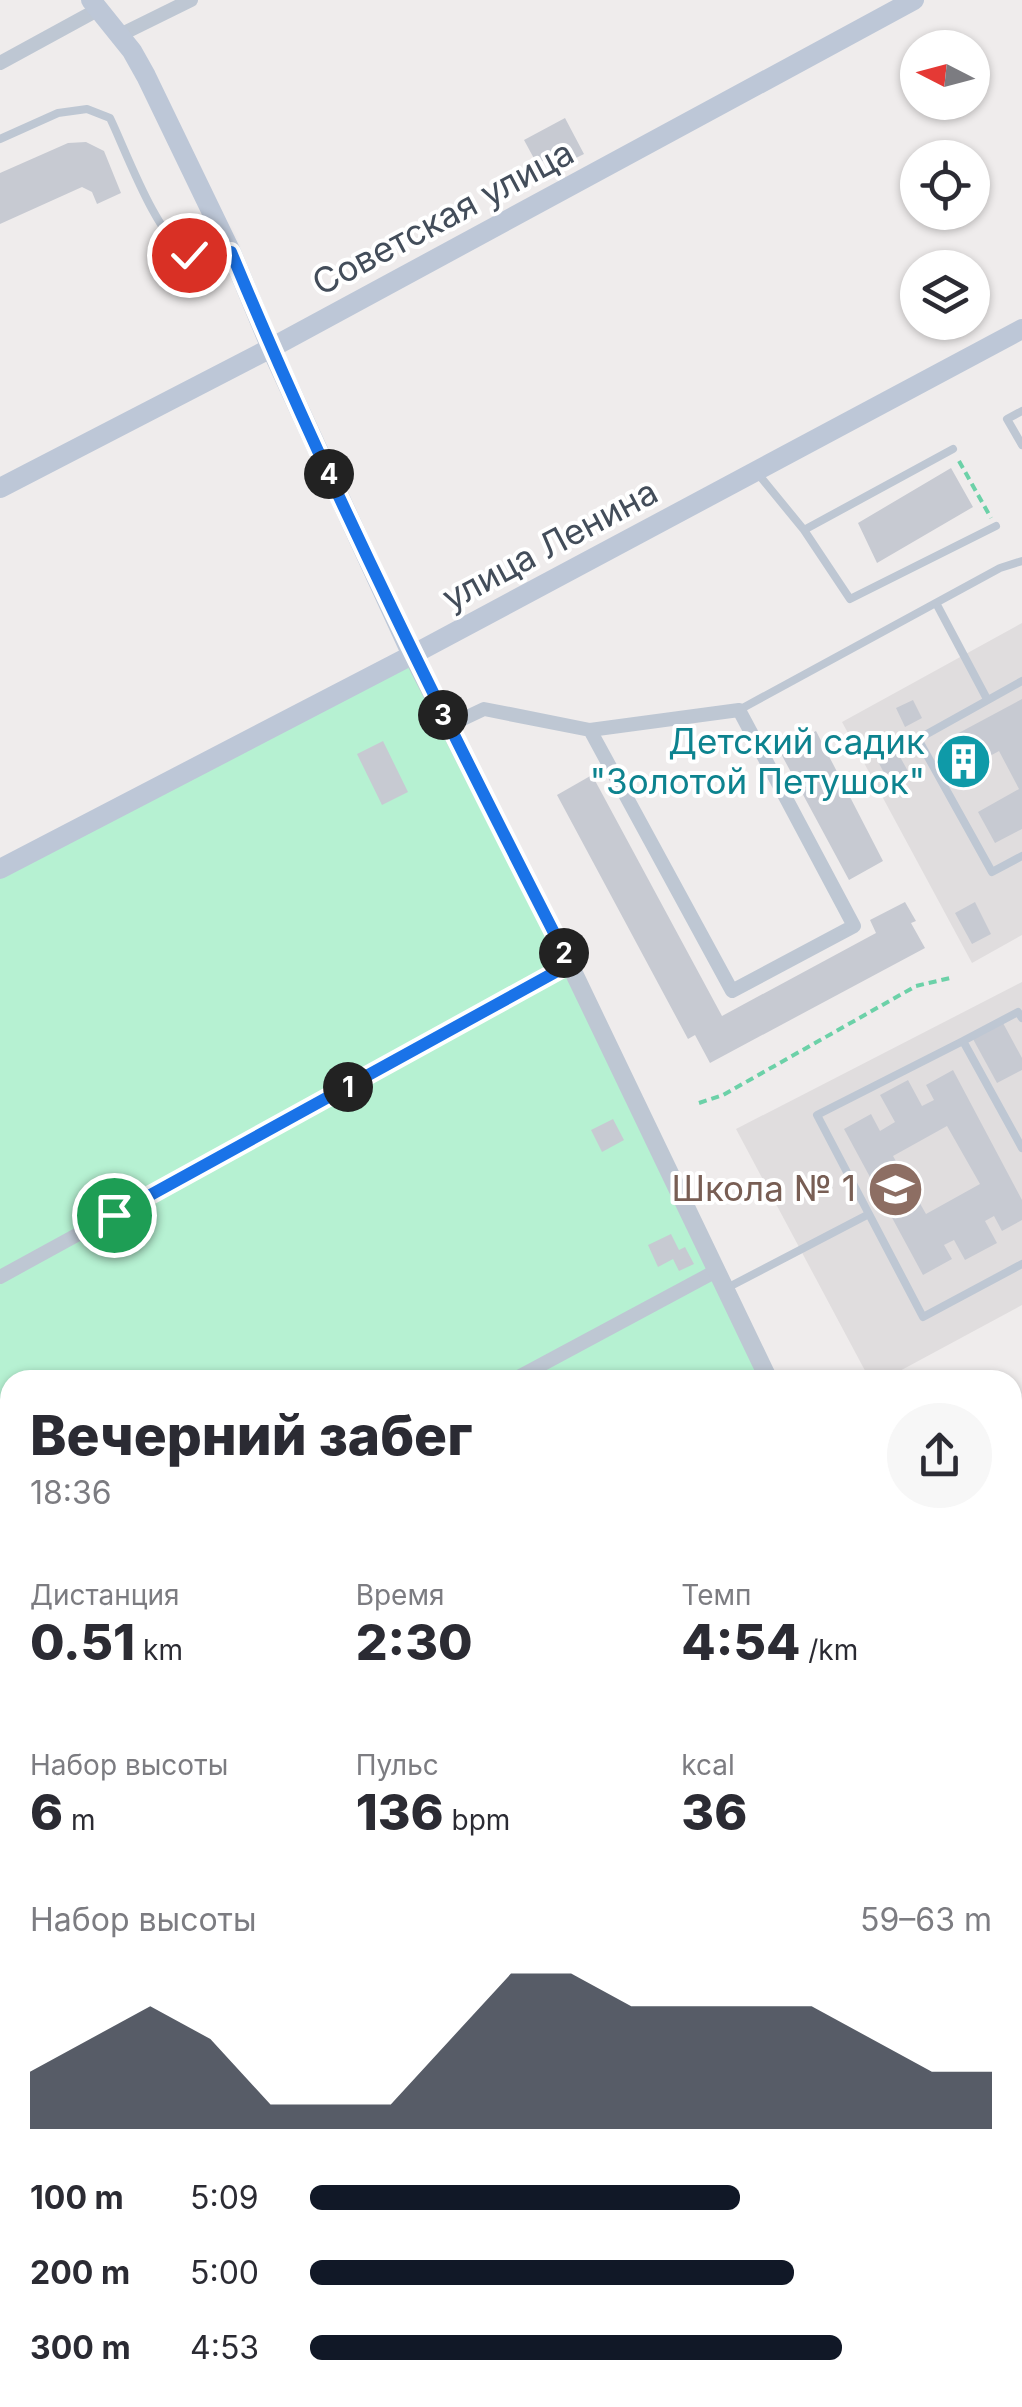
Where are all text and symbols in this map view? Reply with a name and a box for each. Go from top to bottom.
north arrow [900,30,990,120]
map controls [900,30,990,340]
street label: Советская улица [305,131,580,304]
button: locate [900,140,990,230]
pin [147,213,232,298]
icon: check [162,228,217,283]
button: layers [900,250,990,340]
pin: 4 [304,449,354,499]
text: 4 [320,457,338,491]
street label: улица Ленина [435,470,664,618]
pin: 3 [418,690,468,740]
text: 3 [434,698,452,732]
place label: Детский садик "Золотой Петушок" [590,720,925,802]
building icon: Детский садик "Золотой Петушок" [934,732,994,792]
pin: 2 [539,928,589,978]
text: 2 [555,936,573,970]
pin: 1 [323,1062,373,1112]
text: 1 [342,1070,354,1104]
school or university icon: Школа № 1 [865,1159,925,1219]
place label: Школа № 1 [671,1167,856,1209]
pin [72,1173,157,1258]
icon: arrive [87,1188,142,1243]
text: Вечерний забег [30,1402,472,1468]
button: share [887,1403,992,1508]
text: 18:36 [30,1473,112,1512]
text: Дистанция [30,1578,180,1612]
text: Время [356,1578,445,1612]
text: Темп [681,1578,752,1612]
text: 0.51 [30,1612,135,1672]
text: 2:30 [356,1612,473,1672]
text: 4:54 [681,1612,800,1672]
text: km [135,1633,183,1667]
text: /km [800,1633,858,1667]
text: Набор высоты [30,1748,228,1782]
text: Пульс [356,1748,439,1782]
text: kcal [681,1748,735,1782]
text: 6 [30,1782,63,1842]
text: 136 [356,1782,444,1842]
text: 36 [681,1782,747,1842]
text: m [63,1803,96,1837]
text: bpm [444,1803,510,1837]
text: Набор высоты [30,1900,257,1939]
text: 59–63 m [860,1900,992,1939]
text: 100 m [30,2178,124,2217]
text: 5:09 [190,2178,259,2217]
text: 200 m [30,2253,130,2292]
text: 5:00 [190,2253,259,2292]
text: 300 m [30,2328,131,2367]
text: 4:53 [190,2328,259,2367]

